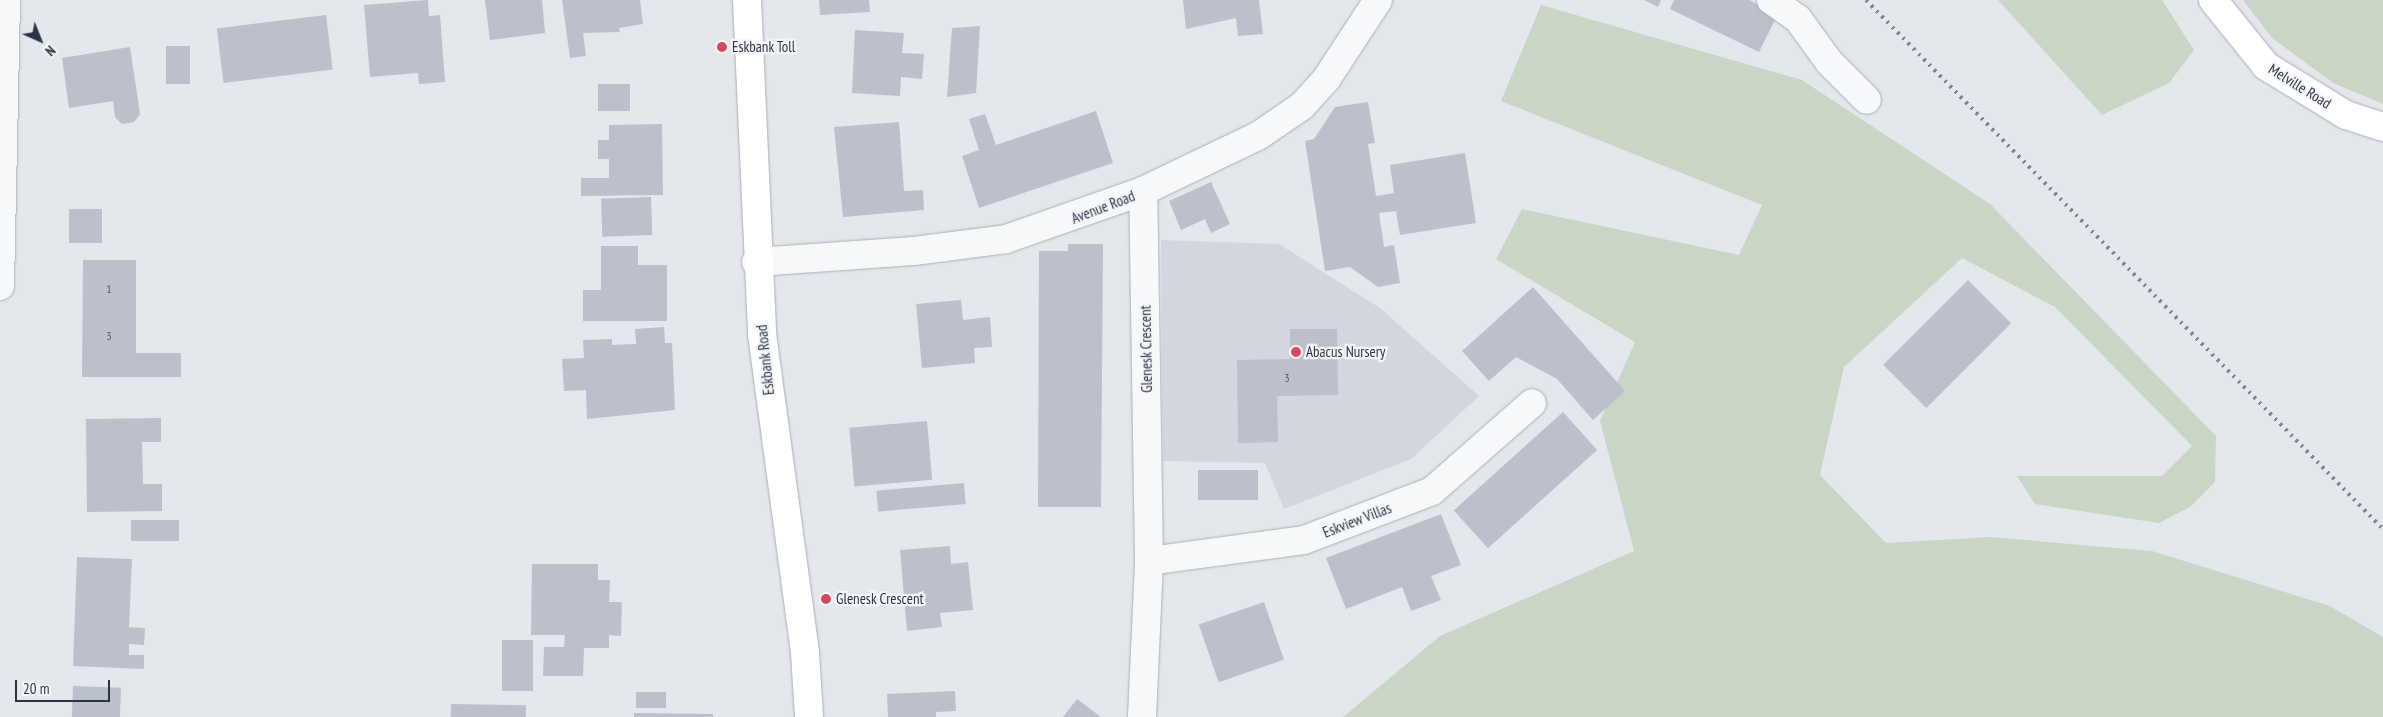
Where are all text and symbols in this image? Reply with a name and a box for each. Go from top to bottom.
north arrow [15,15,65,65]
place label: Eskbank Toll [732,38,796,56]
marker: Eskbank Toll [716,41,728,53]
text: N [41,42,59,60]
street label: Melville Road [2265,60,2335,112]
street label: Avenue Road [1069,187,1137,227]
house number: 1 [106,282,112,296]
street label: Glenesk Crescent [1136,305,1156,393]
street label: Eskbank Road [752,324,778,396]
house number: 3 [106,329,112,343]
place label: Abacus Nursery [1306,343,1385,361]
marker: Abacus Nursery [1290,346,1302,358]
house number: 3 [1284,371,1290,385]
street label: Eskview Villas [1320,499,1394,541]
place label: Glenesk Crescent [836,590,924,608]
marker: Glenesk Crescent [820,593,832,605]
scale bar [18,670,112,702]
text: 20 m [23,679,49,698]

